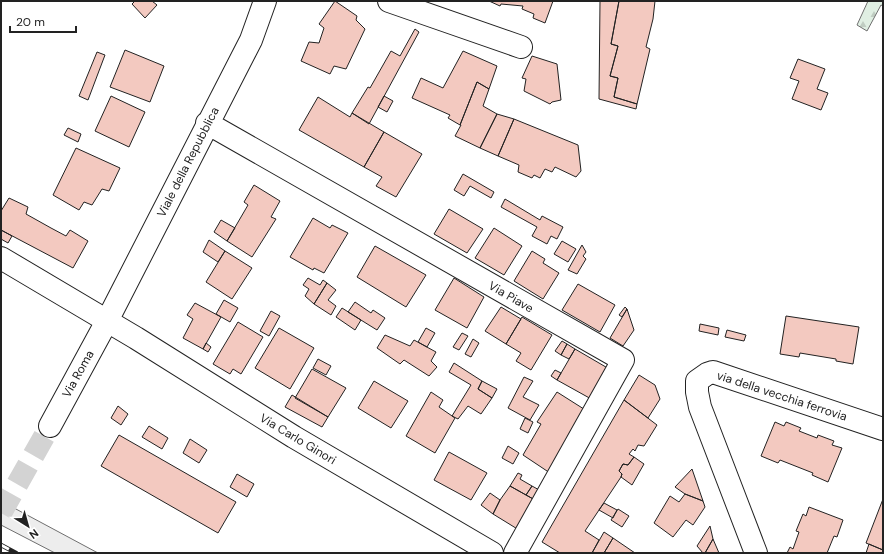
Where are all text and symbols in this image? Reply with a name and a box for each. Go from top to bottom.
scale bar [10,8,76,34]
text: 20 m [16,14,45,30]
street label: Viale della Repubblica [153,104,223,220]
street label: Via Piave [486,278,537,316]
street label: Via Roma [58,347,98,401]
street label: via della vecchia ferrovia [715,367,849,425]
street label: Via Carlo Ginori [257,410,339,468]
north arrow [8,506,48,546]
text: N [27,526,41,542]

